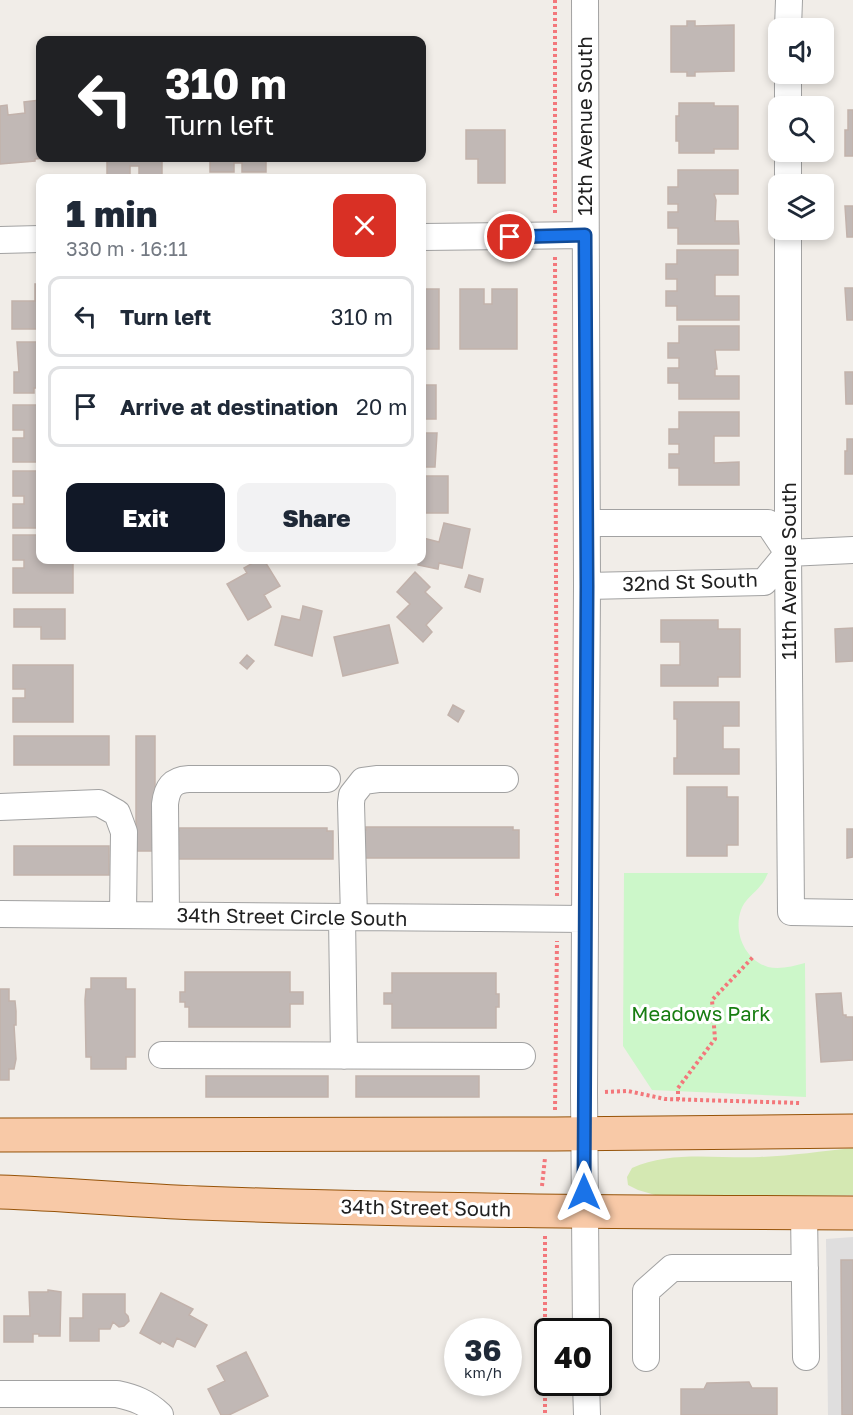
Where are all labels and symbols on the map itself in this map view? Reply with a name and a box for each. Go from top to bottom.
street label: 12th Avenue South [572,36,596,216]
pin [484,211,535,262]
street label: 11th Avenue South [776,482,800,660]
street label: 32nd St South [622,567,758,595]
street label: 34th Street Circle South [176,902,408,930]
park label: Meadows Park [631,1001,771,1025]
position arrow [552,1160,616,1224]
street label: 34th Street South [341,1194,512,1220]
speed limit sign: 40 [534,1318,612,1396]

